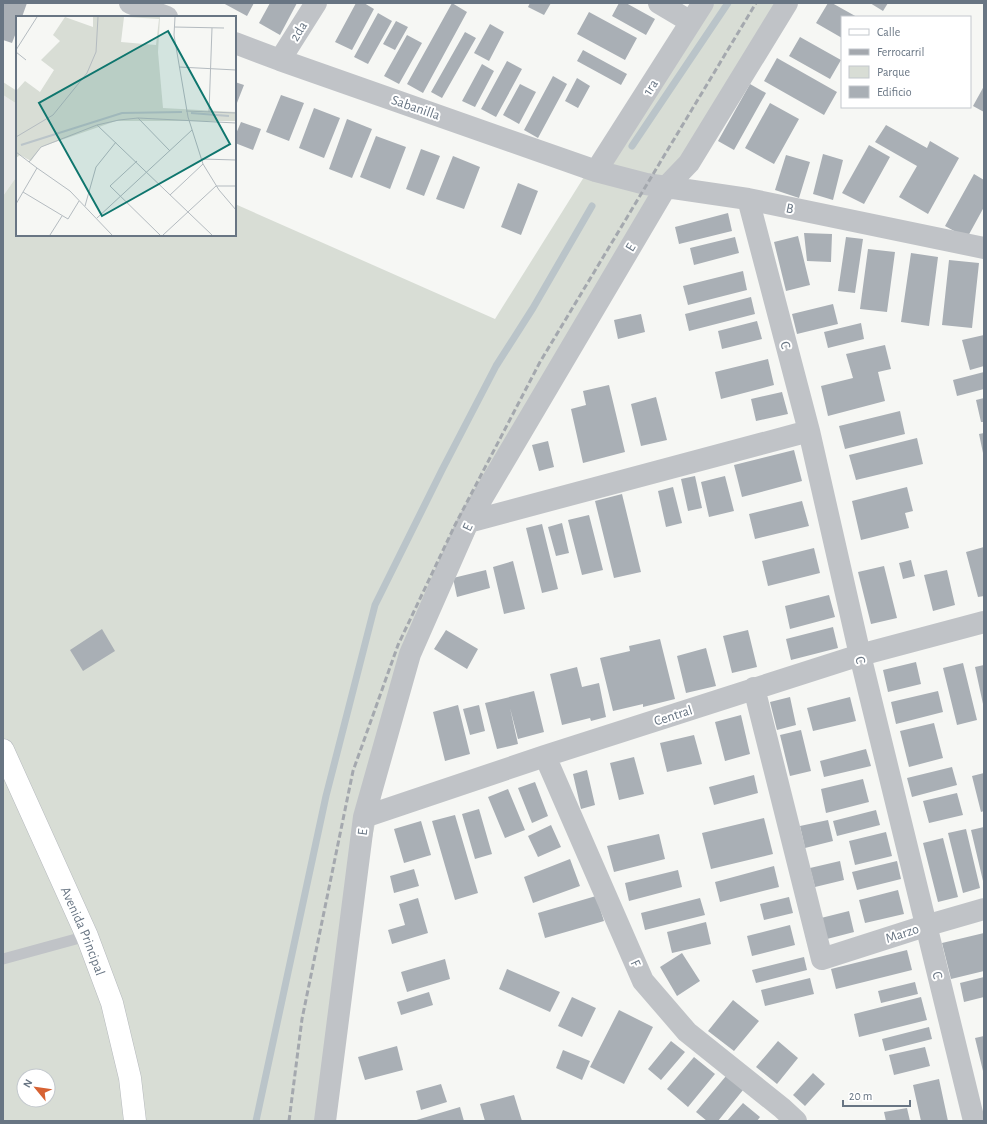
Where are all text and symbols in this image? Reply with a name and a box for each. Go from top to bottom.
inset map [16,16,236,236]
legend [841,16,971,108]
street label: 2da [288,19,310,44]
text: Calle [877,26,900,38]
text: Ferrocarril [877,46,924,58]
text: Parque [877,66,910,78]
street label: 1ra [641,77,661,98]
text: Edificio [877,86,912,98]
street label: Sabanilla [390,93,442,123]
street label: B [785,201,795,217]
street label: E [623,241,639,254]
street label: C [777,340,793,351]
street label: E [460,521,476,534]
street label: C [852,655,868,665]
street label: Central [652,703,694,729]
street label: E [356,828,370,836]
street label: Avenida Principal [58,885,107,978]
street label: Marzo [884,922,921,946]
street label: F [627,958,643,970]
street label: C [929,970,945,980]
north arrow [16,1068,56,1108]
text: N [21,1077,34,1089]
scale bar [843,1082,910,1108]
text: 20 m [849,1090,872,1102]

